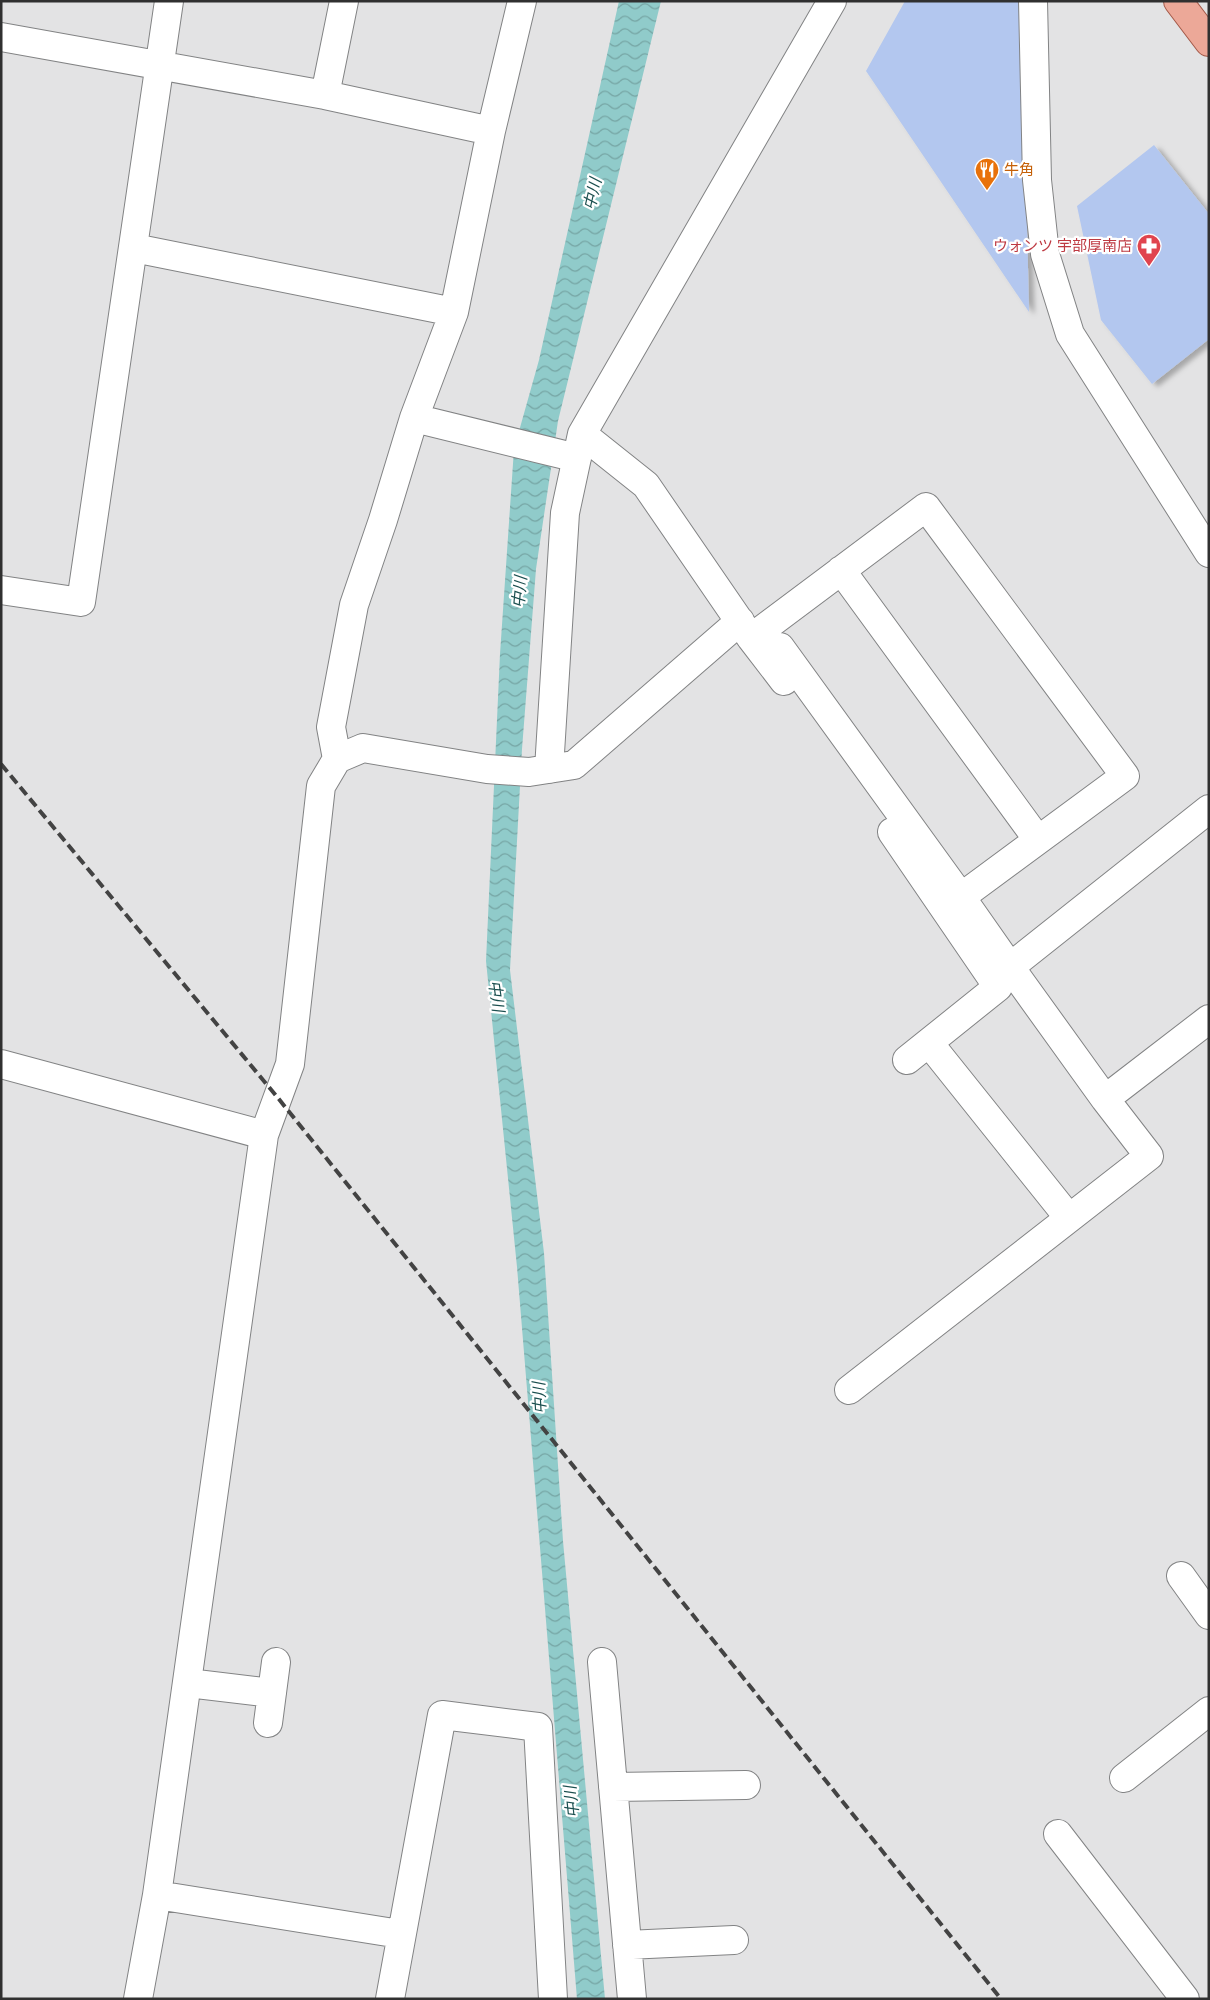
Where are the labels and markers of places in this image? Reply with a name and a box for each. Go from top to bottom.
restaurant icon: 牛角 [974,157,1000,191]
place label: 牛角 [1004,160,1034,179]
pharmacy icon: ウォンツ 宇部厚南店 [1136,233,1162,267]
place label: ウォンツ 宇部厚南店 [993,236,1132,255]

